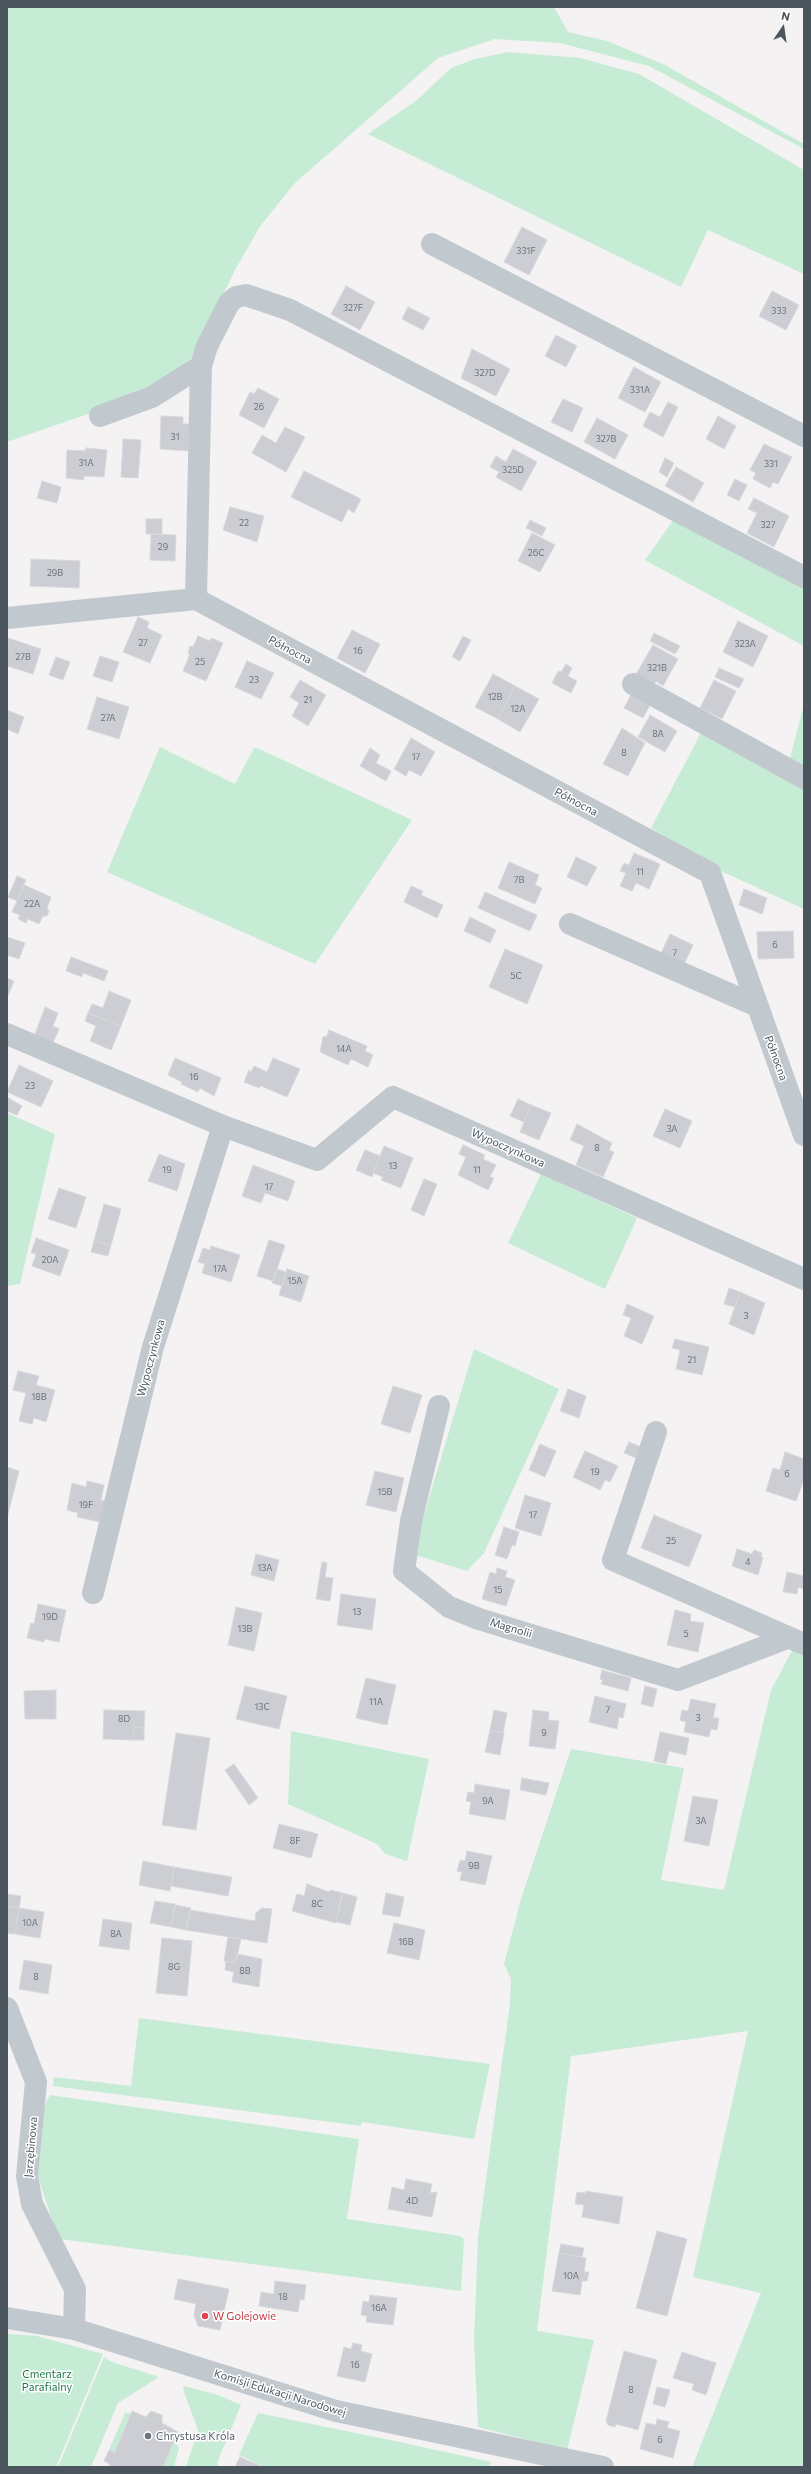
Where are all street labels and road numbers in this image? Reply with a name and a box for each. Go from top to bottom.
street label: Północna [266,633,314,667]
street label: Północna [552,785,600,819]
street label: Północna [762,1034,790,1082]
street label: Wypoczynkowa [469,1126,547,1170]
street label: Wypoczynkowa [134,1318,168,1398]
street label: Magnolii [488,1615,534,1641]
street label: Jarzębinowa [22,2116,40,2178]
street label: Komisji Edukacji Narodowej [212,2367,348,2419]

